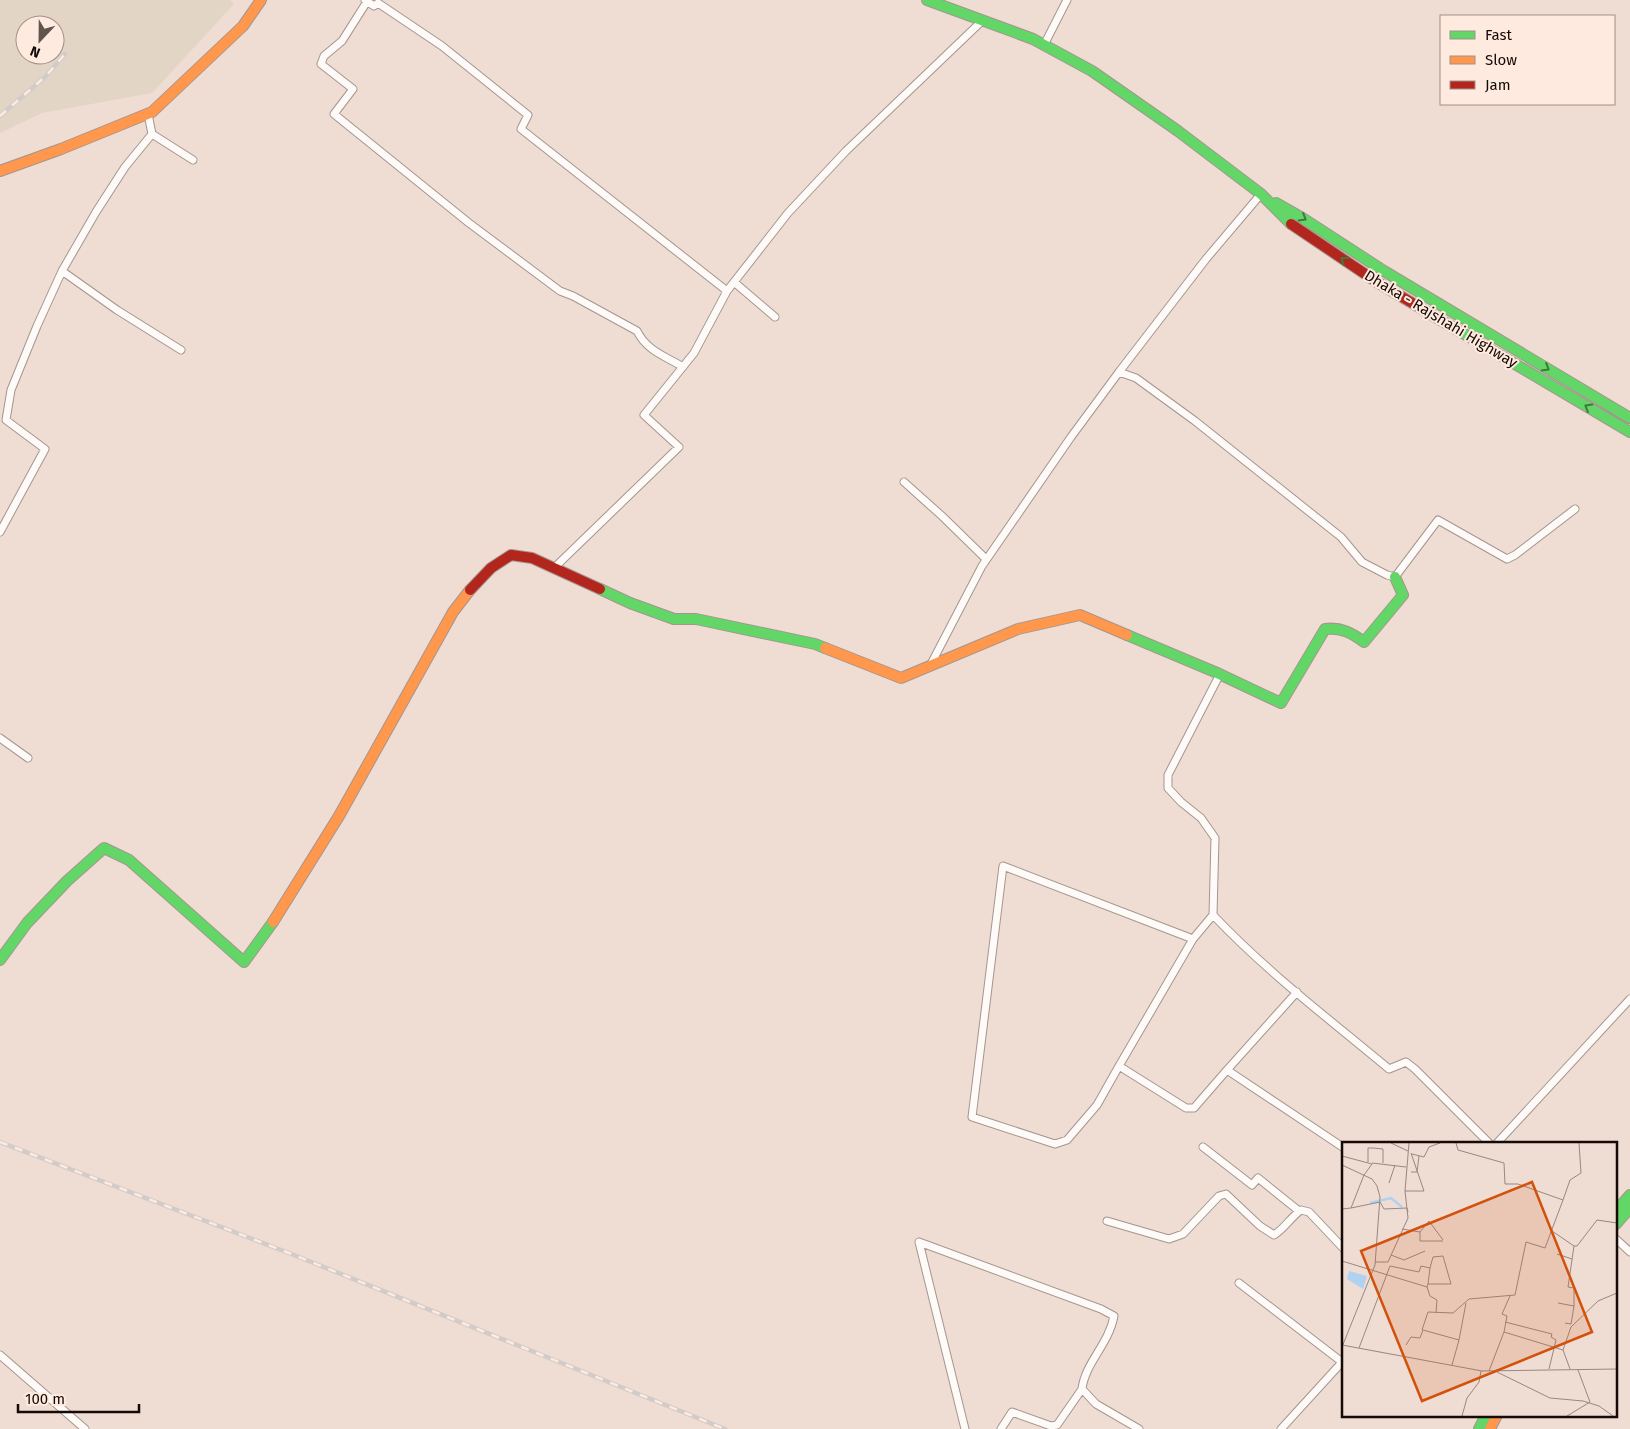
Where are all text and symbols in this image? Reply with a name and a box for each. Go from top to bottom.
north arrow [15,15,65,65]
legend [1440,15,1615,105]
text: Fast [1485,26,1512,44]
text: N [28,42,43,61]
text: Slow [1485,51,1517,69]
text: Jam [1485,76,1511,94]
one-way arrow [1297,212,1306,222]
one-way arrow [1341,257,1350,266]
street label: Dhaka - Rajshahi Highway [1361,266,1521,372]
one-way arrow [1540,361,1549,371]
one-way arrow [1585,404,1594,414]
inset map [1342,1142,1618,1416]
scale bar [18,1382,139,1414]
text: 100 m [25,1390,65,1408]

